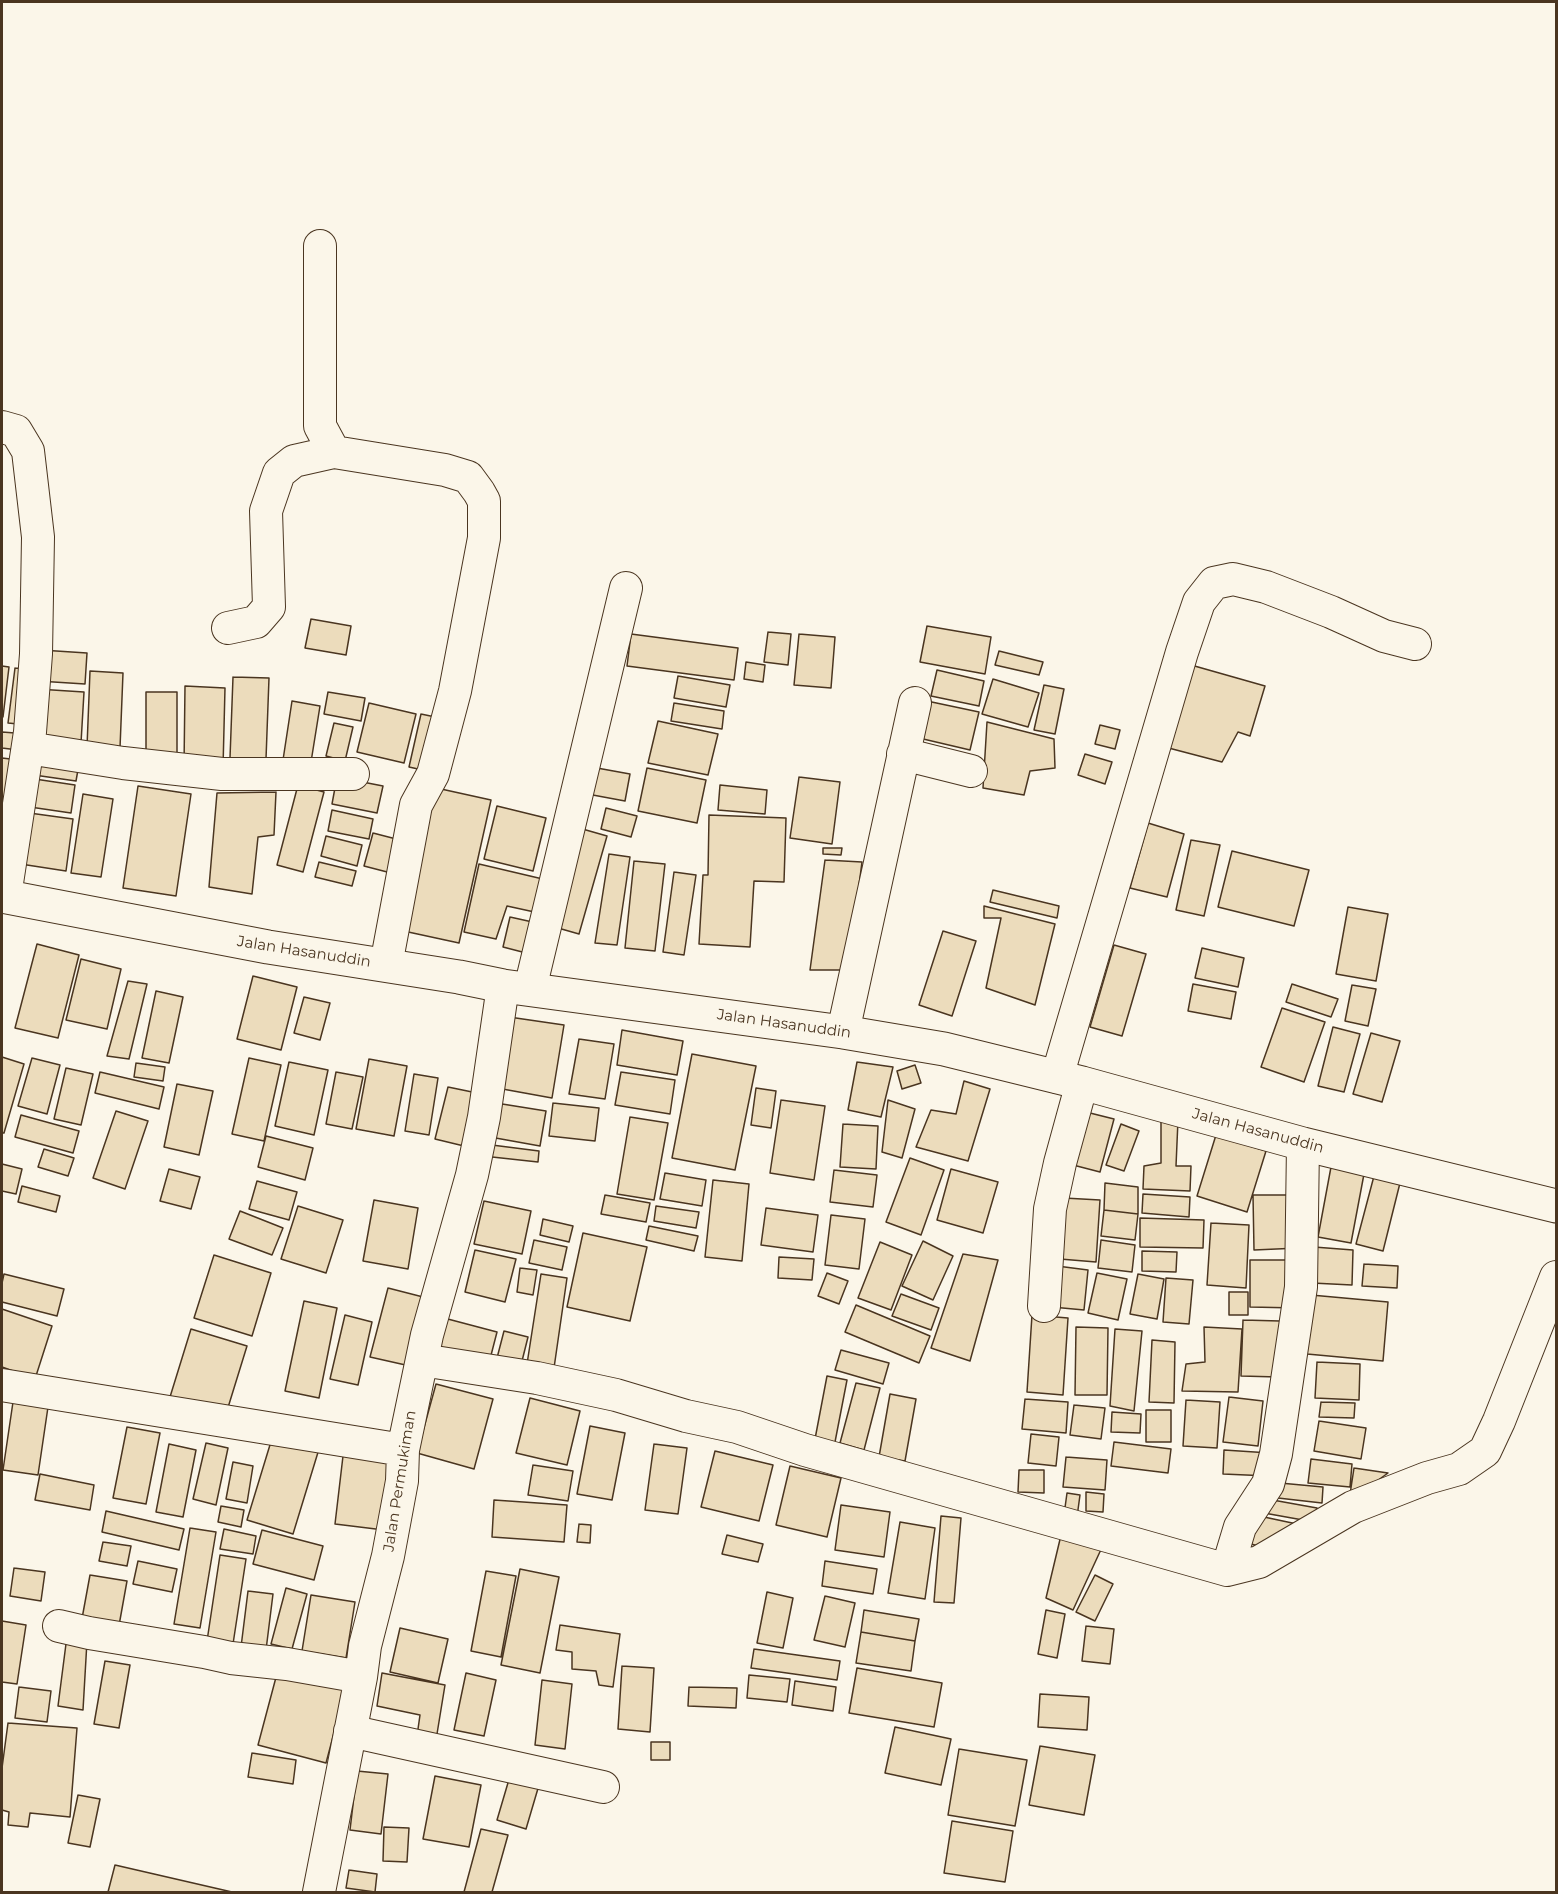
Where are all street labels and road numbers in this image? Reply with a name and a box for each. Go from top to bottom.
street label: Jalan Hasanuddin [236,933,372,971]
street label: Jalan Hasanuddin [716,1006,852,1042]
street label: Jalan Hasanuddin [1190,1105,1326,1157]
street label: Jalan Permukiman [380,1409,420,1553]

